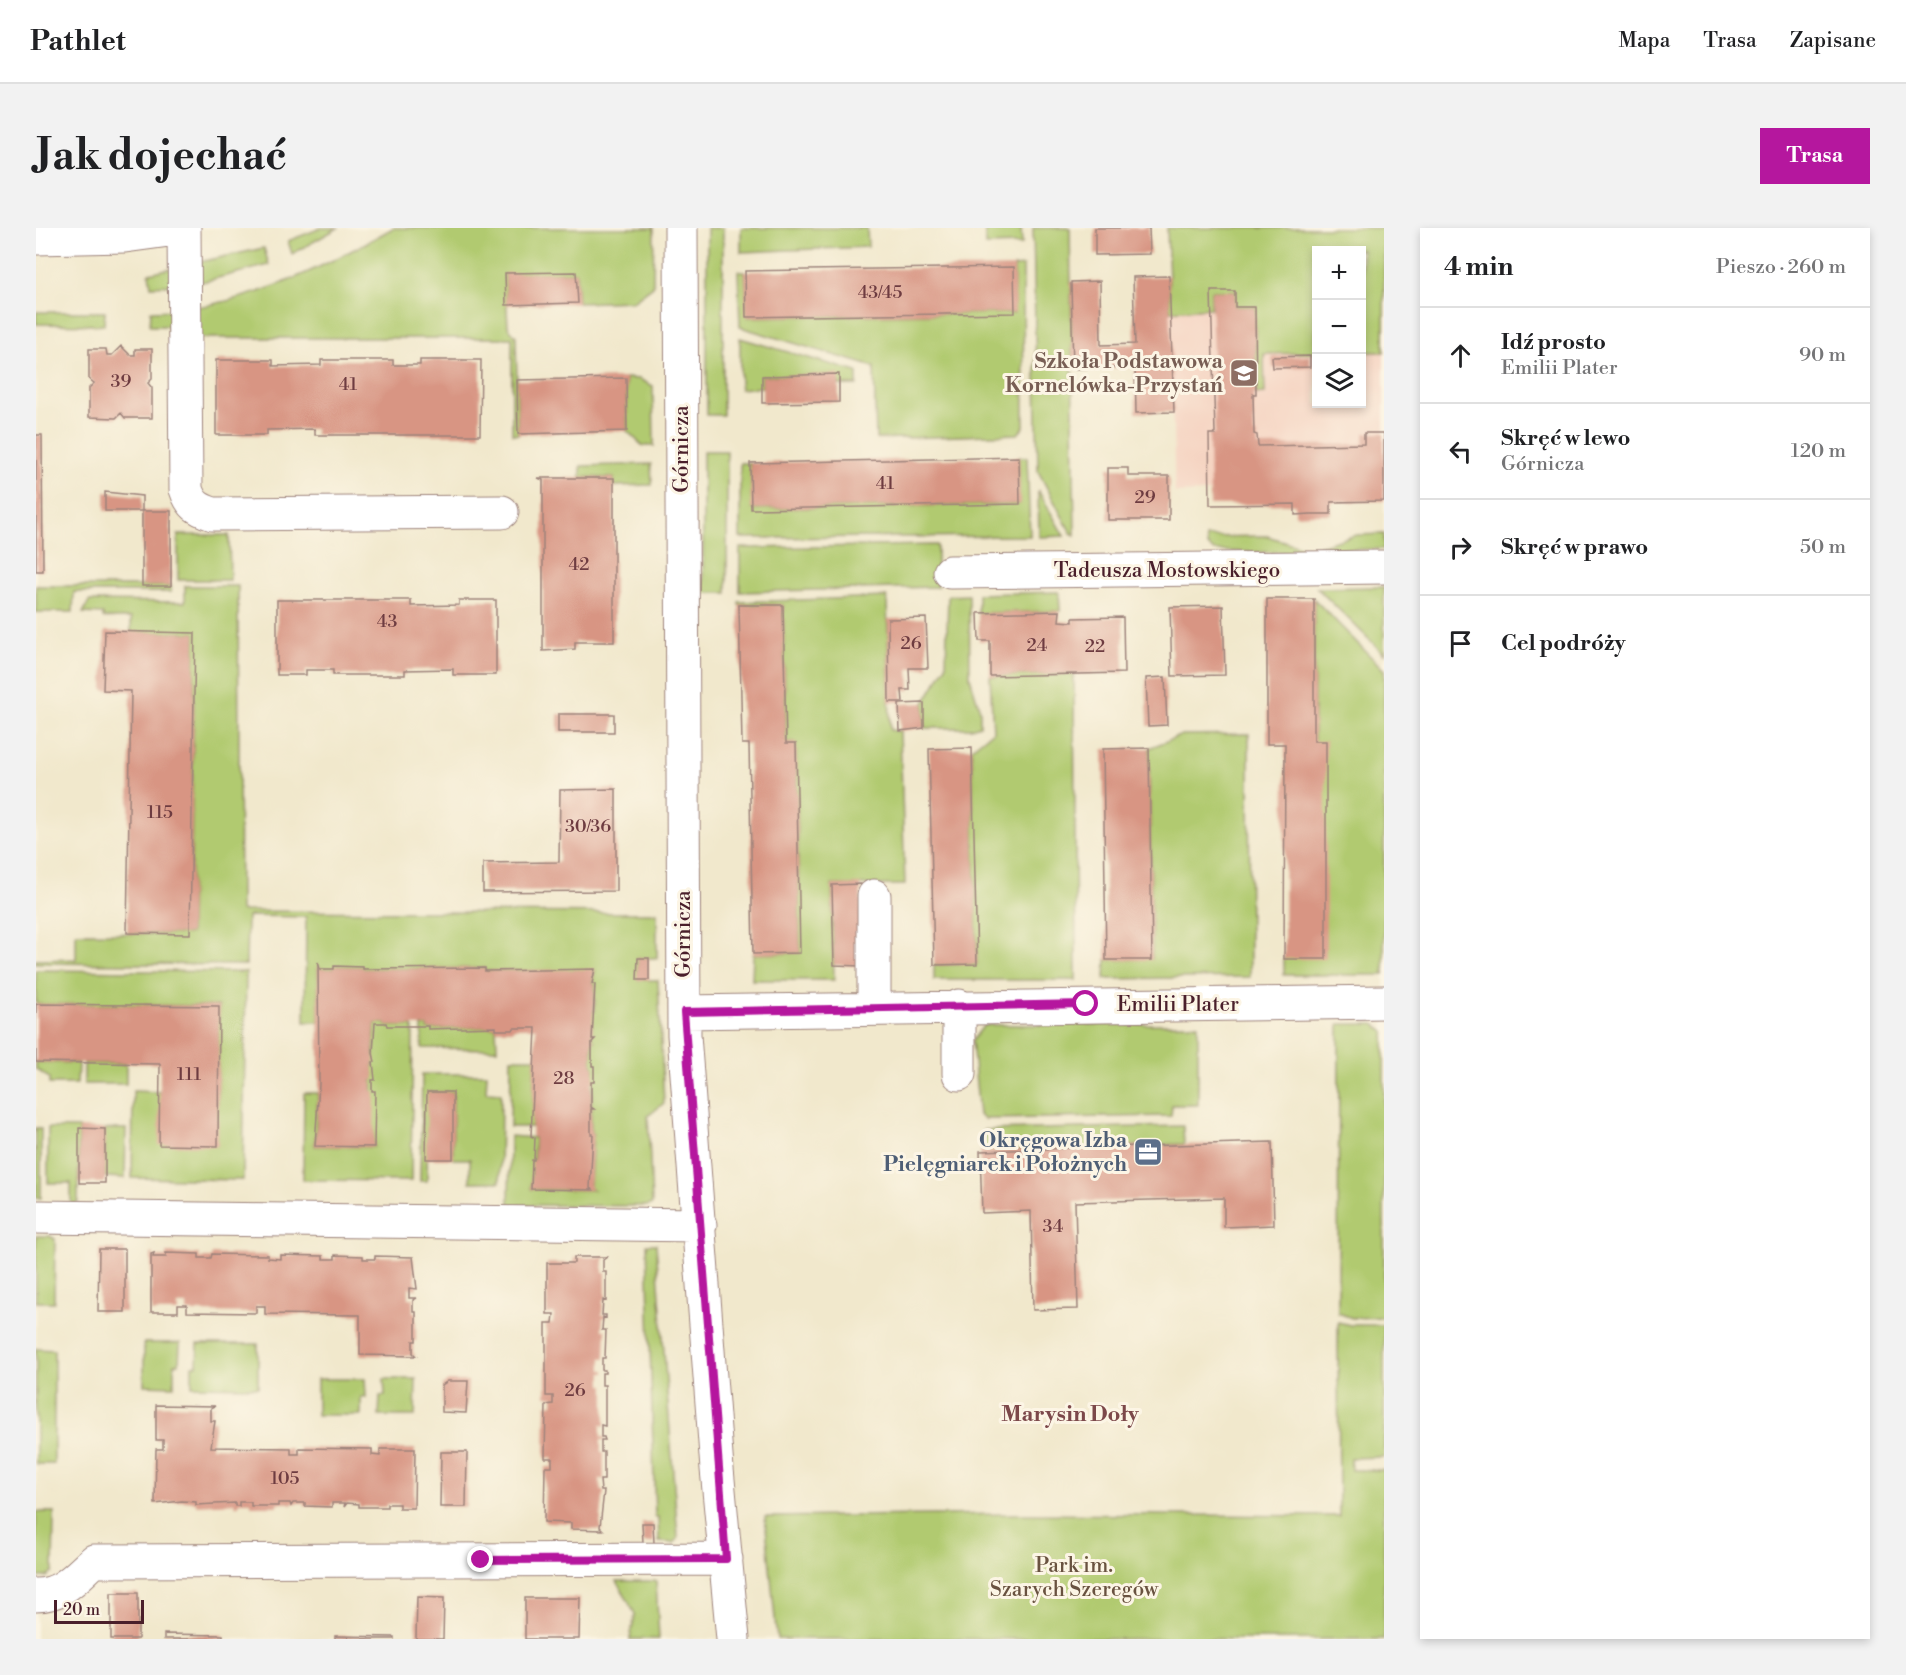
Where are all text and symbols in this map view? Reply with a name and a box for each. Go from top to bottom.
text: Pathlet [30,24,126,59]
text: Mapa [1618,28,1670,54]
text: Trasa [1703,28,1757,54]
text: Zapisane [1790,28,1876,54]
button: Trasa [1760,128,1870,184]
text: Jak dojechać [36,130,287,183]
map controls [1312,246,1366,408]
button: + [1312,246,1366,300]
text: 4 min [1444,251,1514,283]
text: Pieszo · 260 m [1716,255,1846,280]
house number: 43/45 [858,281,902,304]
button: − [1312,300,1366,354]
text: Idź prosto [1501,329,1606,356]
icon: ahead [1444,339,1477,372]
text: 90 m [1799,343,1846,368]
place label: Szkoła Podstawowa Kornelówka-Przystań [1005,349,1224,399]
button: layers [1312,354,1366,408]
text: Emilii Plater [1501,356,1618,381]
school or university icon: Szkoła Podstawowa Kornelówka-Przystań [1228,357,1260,389]
house number: 39 [111,370,132,393]
house number: 41 [339,373,357,396]
street label: Górnicza [669,405,695,493]
text: Skręć w lewo [1501,425,1630,452]
icon: left [1444,435,1477,468]
text: 120 m [1791,439,1846,464]
text: Górnicza [1501,452,1584,477]
house number: 41 [876,472,894,495]
house number: 29 [1134,486,1156,509]
icon: right [1444,531,1477,564]
text: Skręć w prawo [1501,534,1648,561]
text: 50 m [1800,535,1846,560]
house number: 42 [569,553,589,576]
street label: Tadeusza Mostowskiego [1054,558,1280,584]
house number: 43 [377,610,397,633]
icon: arrive [1444,627,1477,660]
text: Cel podróży [1501,630,1625,657]
house number: 26 [900,632,922,655]
house number: 24 [1026,634,1048,657]
house number: 22 [1085,635,1105,658]
house number: 115 [147,801,173,824]
house number: 30/36 [565,815,611,838]
street label: Górnicza [671,890,697,978]
route start [1072,990,1098,1016]
street label: Emilii Plater [1117,992,1239,1018]
house number: 111 [177,1063,201,1086]
house number: 28 [553,1067,575,1090]
place label: Okręgowa Izba Pielęgniarek i Położnych [883,1128,1128,1178]
office icon: Okręgowa Izba Pielęgniarek i Położnych [1132,1136,1164,1168]
house number: 34 [1043,1215,1064,1238]
house number: 26 [564,1379,586,1402]
district label: Marysin Doły [1001,1401,1140,1428]
house number: 105 [270,1467,300,1490]
route end [467,1546,493,1572]
park label: Park im. Szarych Szeregów [990,1553,1159,1603]
scale bar [54,1597,144,1624]
text: 20 m [63,1600,100,1620]

